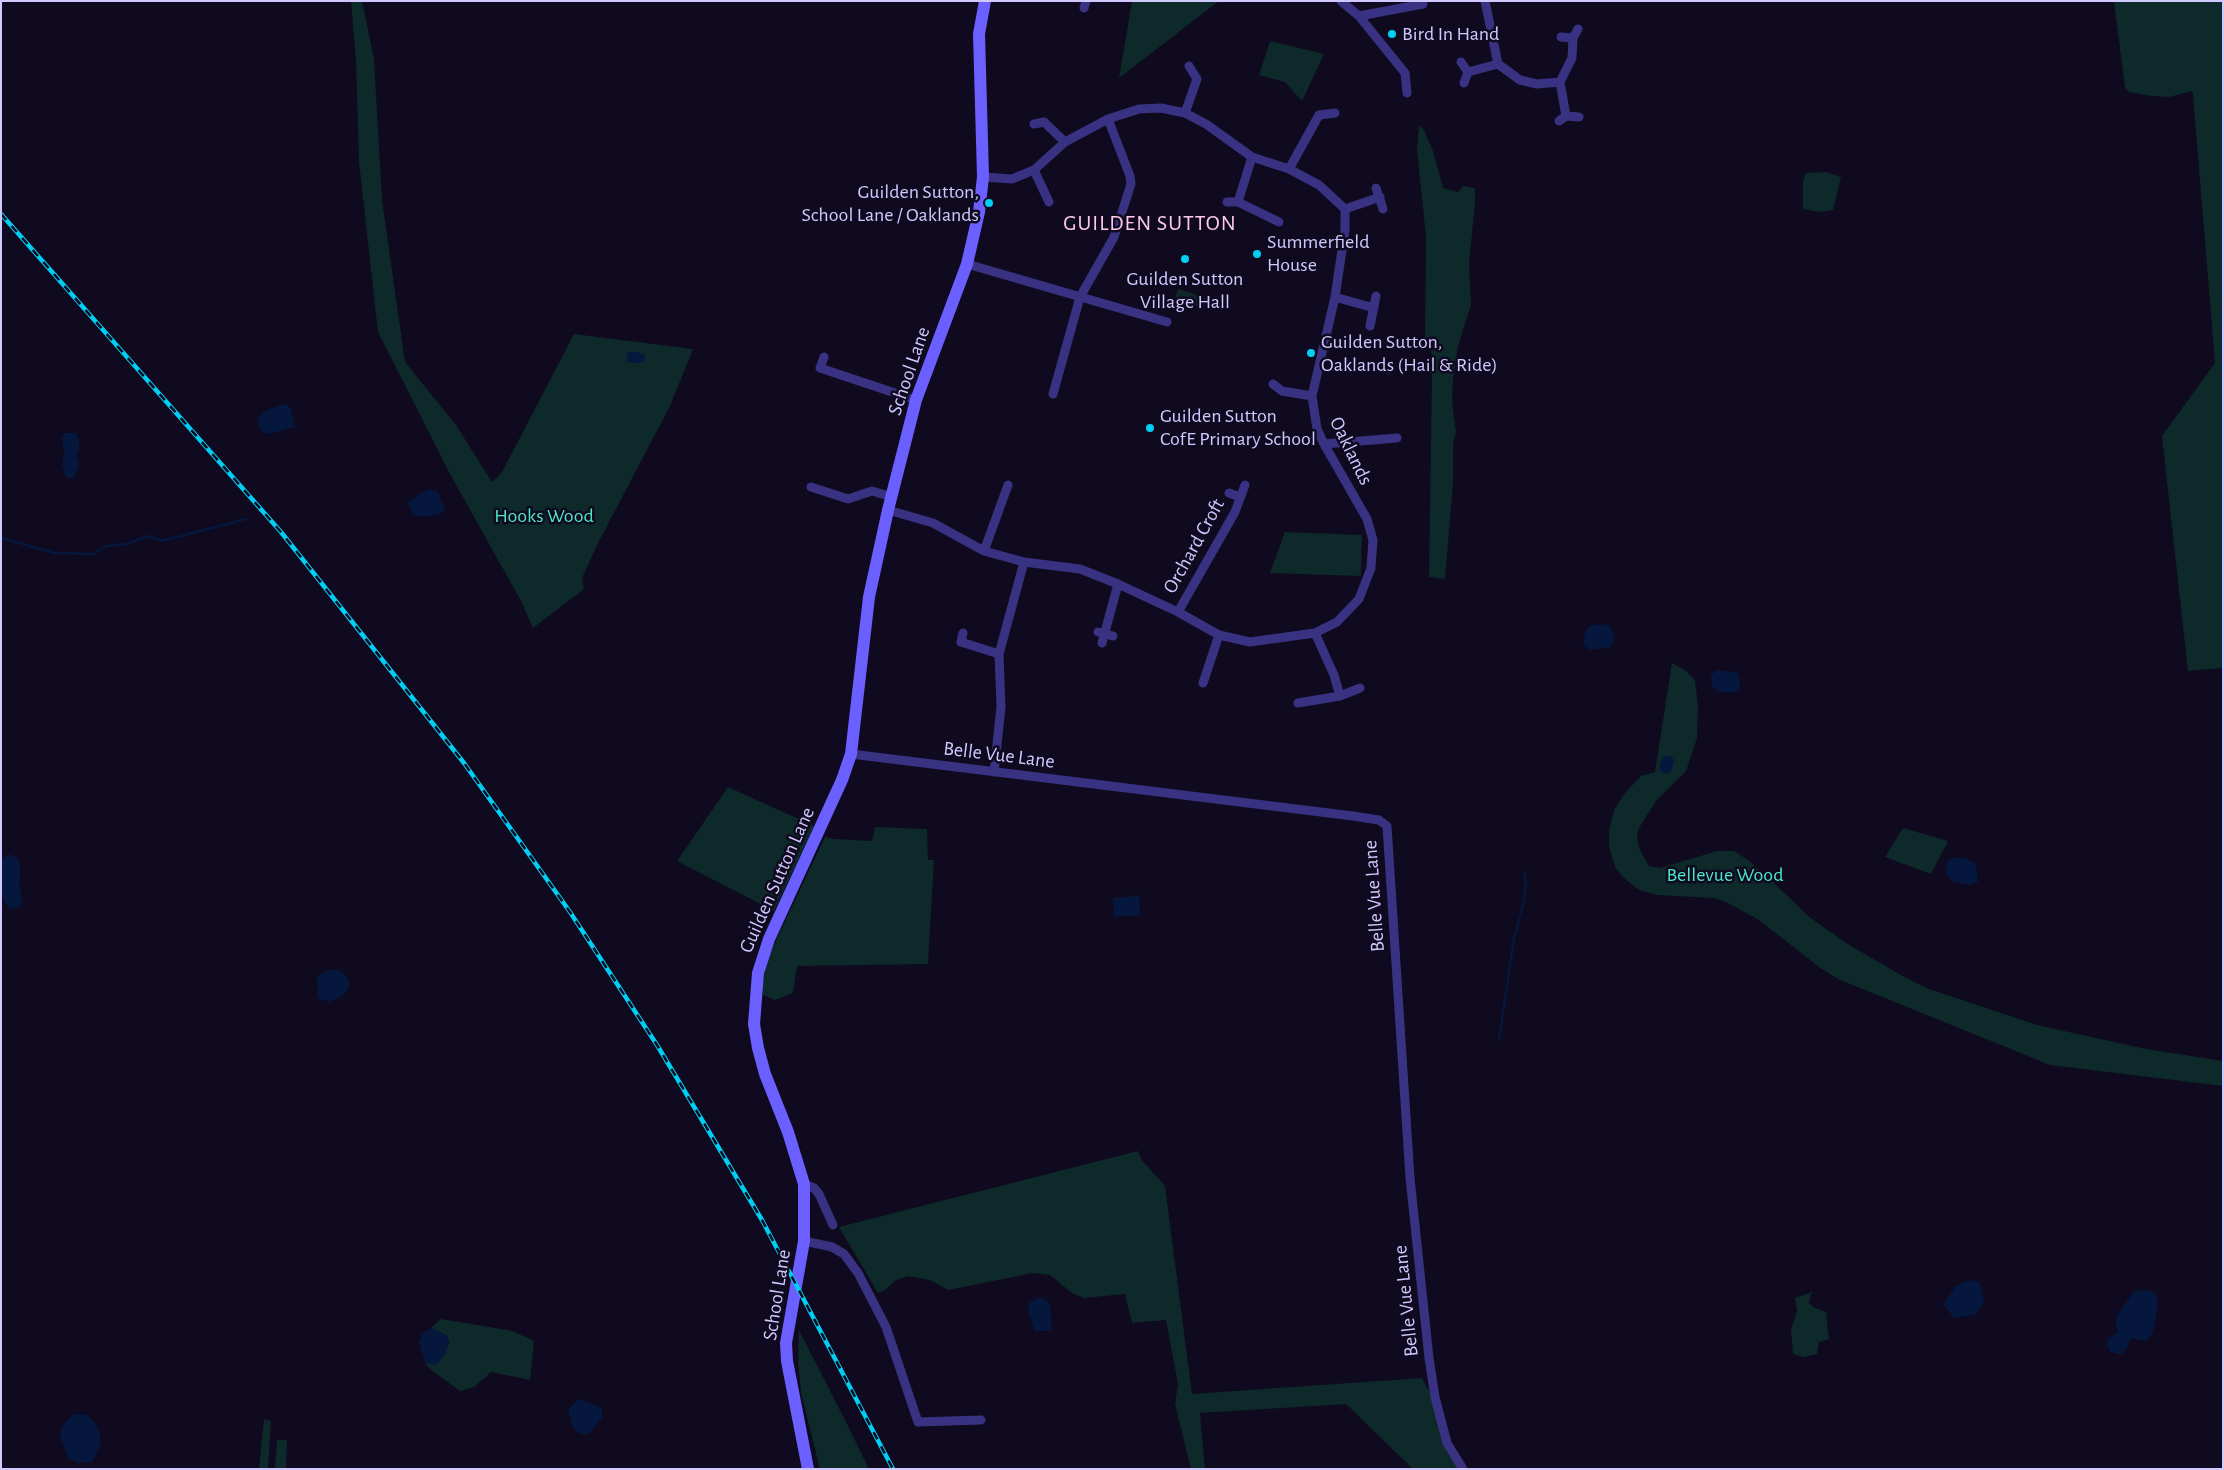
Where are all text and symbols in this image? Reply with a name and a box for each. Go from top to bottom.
place label: Bird In Hand [1402,22,1499,46]
marker: Bird In Hand [1386,28,1398,40]
place label: Guilden Sutton, School Lane / Oaklands [802,180,979,227]
marker: Guilden Sutton, School Lane / Oaklands [983,197,995,209]
district label: GUILDEN SUTTON [1062,210,1238,236]
place label: Summerfield House [1267,230,1370,277]
marker: Summerfield House [1251,248,1263,260]
marker: Guilden Sutton Village Hall [1179,253,1191,265]
place label: Guilden Sutton Village Hall [1127,267,1243,314]
street label: School Lane [883,324,935,418]
place label: Guilden Sutton, Oaklands (Hail & Ride) [1321,330,1498,377]
marker: Guilden Sutton, Oaklands (Hail & Ride) [1305,347,1317,359]
place label: Guilden Sutton CofE Primary School [1160,404,1316,451]
street label: Oaklands [1324,413,1378,489]
marker: Guilden Sutton CofE Primary School [1144,422,1156,434]
street label: Orchard Croft [1158,494,1230,598]
park label: Hooks Wood [494,504,594,528]
street label: Belle Vue Lane [942,736,1056,774]
street label: Guilden Sutton Lane [734,803,820,957]
street label: Belle Vue Lane [1358,839,1390,953]
park label: Bellevue Wood [1667,863,1783,887]
street label: Belle Vue Lane [1388,1244,1424,1358]
street label: School Lane [758,1248,796,1342]

